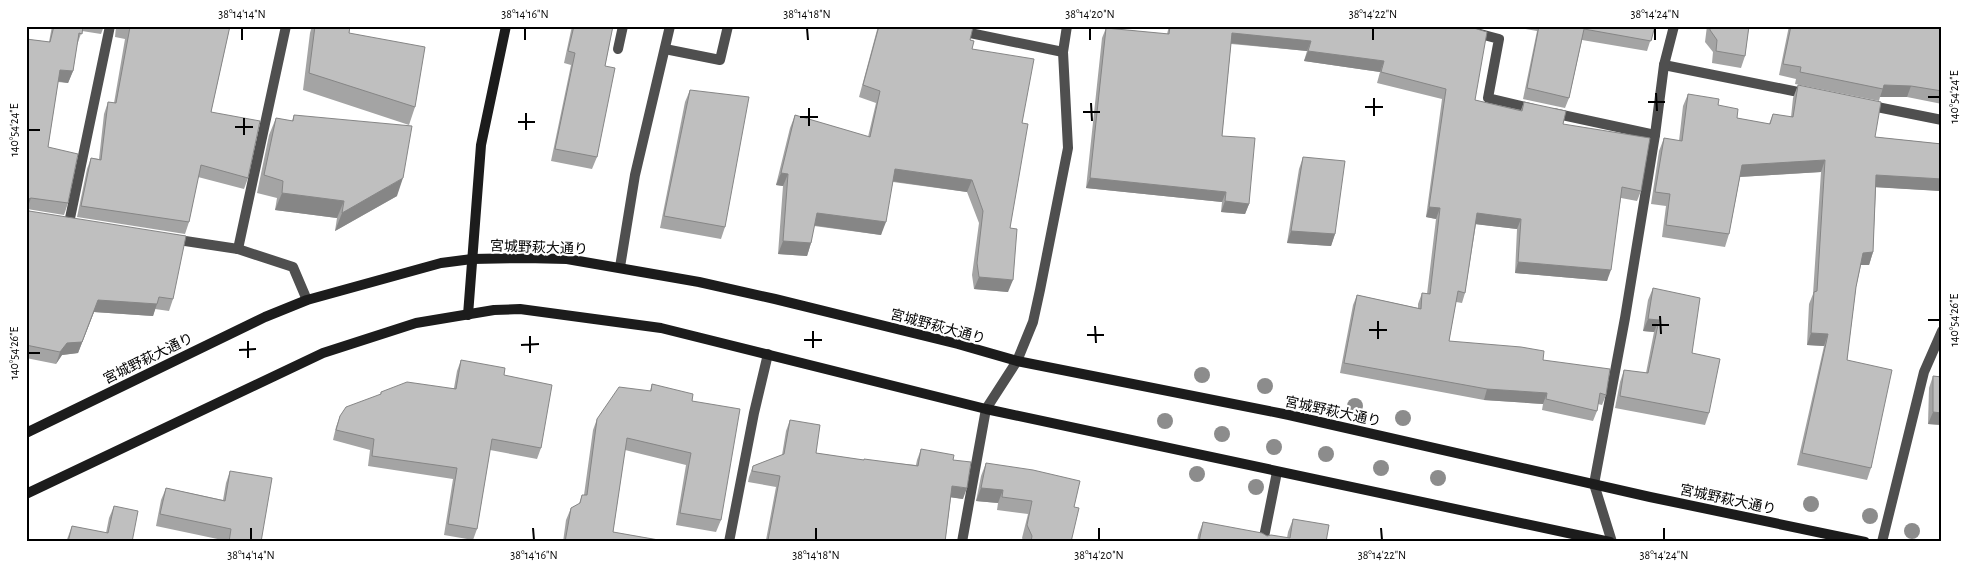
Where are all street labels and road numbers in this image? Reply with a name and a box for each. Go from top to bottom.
street label: 宮城野萩大通り [490,238,588,257]
street label: 宮城野萩大通り [889,307,987,346]
street label: 宮城野萩大通り [101,330,196,387]
street label: 宮城野萩大通り [1283,394,1382,429]
street label: 宮城野萩大通り [1678,482,1777,517]

